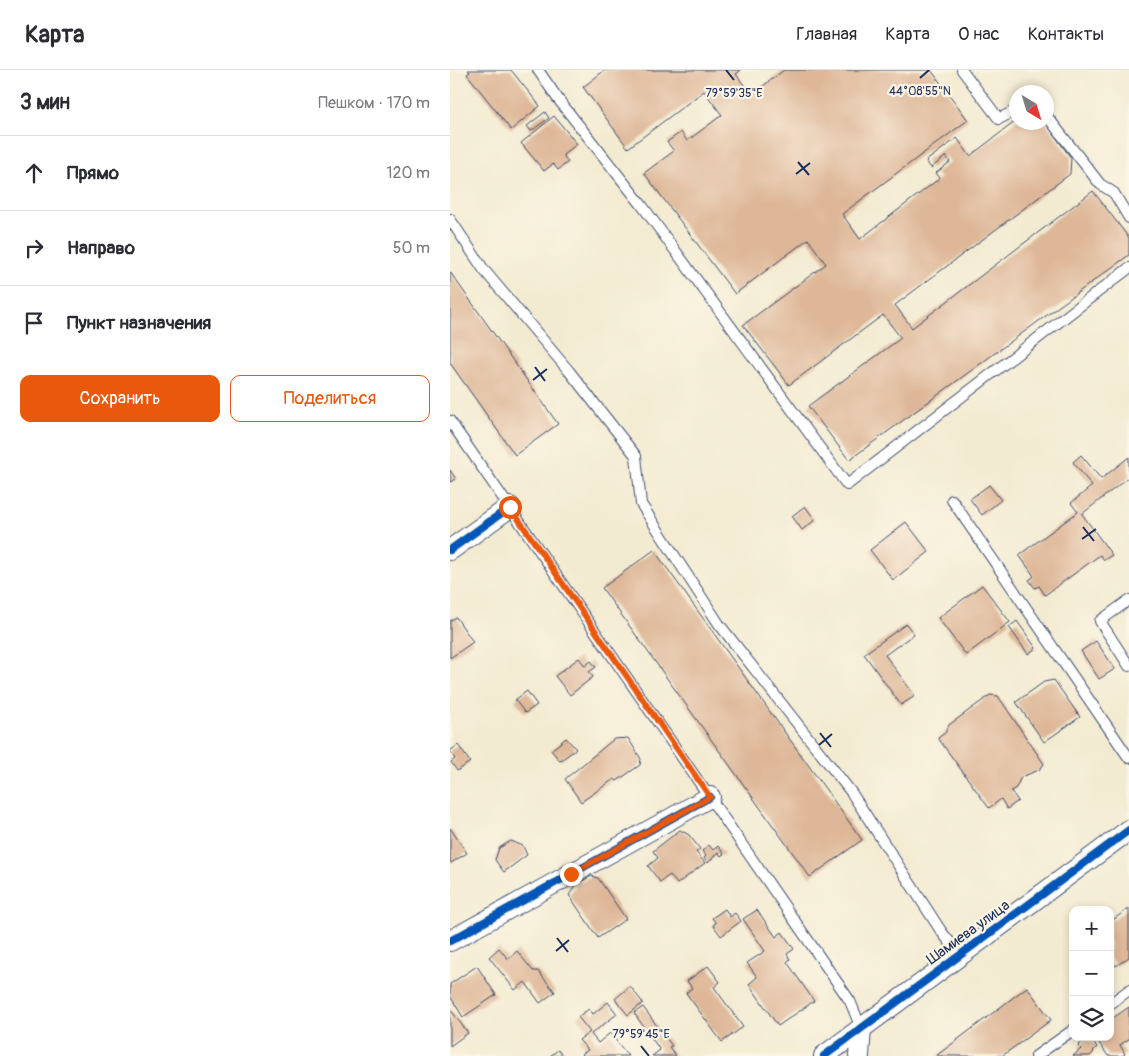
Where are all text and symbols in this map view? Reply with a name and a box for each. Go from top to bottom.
text: Карта [25,20,84,49]
text: Главная [796,23,857,46]
text: Карта [885,23,930,46]
text: О нас [958,23,1000,46]
text: Контакты [1028,23,1104,46]
text: 44°08'55"N [889,84,951,99]
north arrow [1009,85,1054,130]
text: 79°59'35"E [705,86,763,101]
text: 3 мин [20,89,70,116]
text: Пешком · 170 m [318,93,430,113]
icon: ahead [20,159,48,187]
text: Прямо [67,161,119,185]
text: 120 m [386,163,430,183]
icon: right [20,234,48,262]
text: Направо [67,236,135,260]
text: 50 m [393,238,430,258]
icon: arrive [20,309,48,337]
text: Пункт назначения [67,311,211,335]
button: Сохранить [20,375,220,422]
button: Поделиться [230,375,430,422]
route start [499,496,522,519]
route end [560,863,583,886]
street label: Шамиева улица [923,896,1014,969]
map controls [1069,906,1114,1041]
button: + [1069,906,1114,951]
button: − [1069,951,1114,996]
button: layers [1069,996,1114,1041]
text: 79°59'45"E [612,1027,670,1042]

